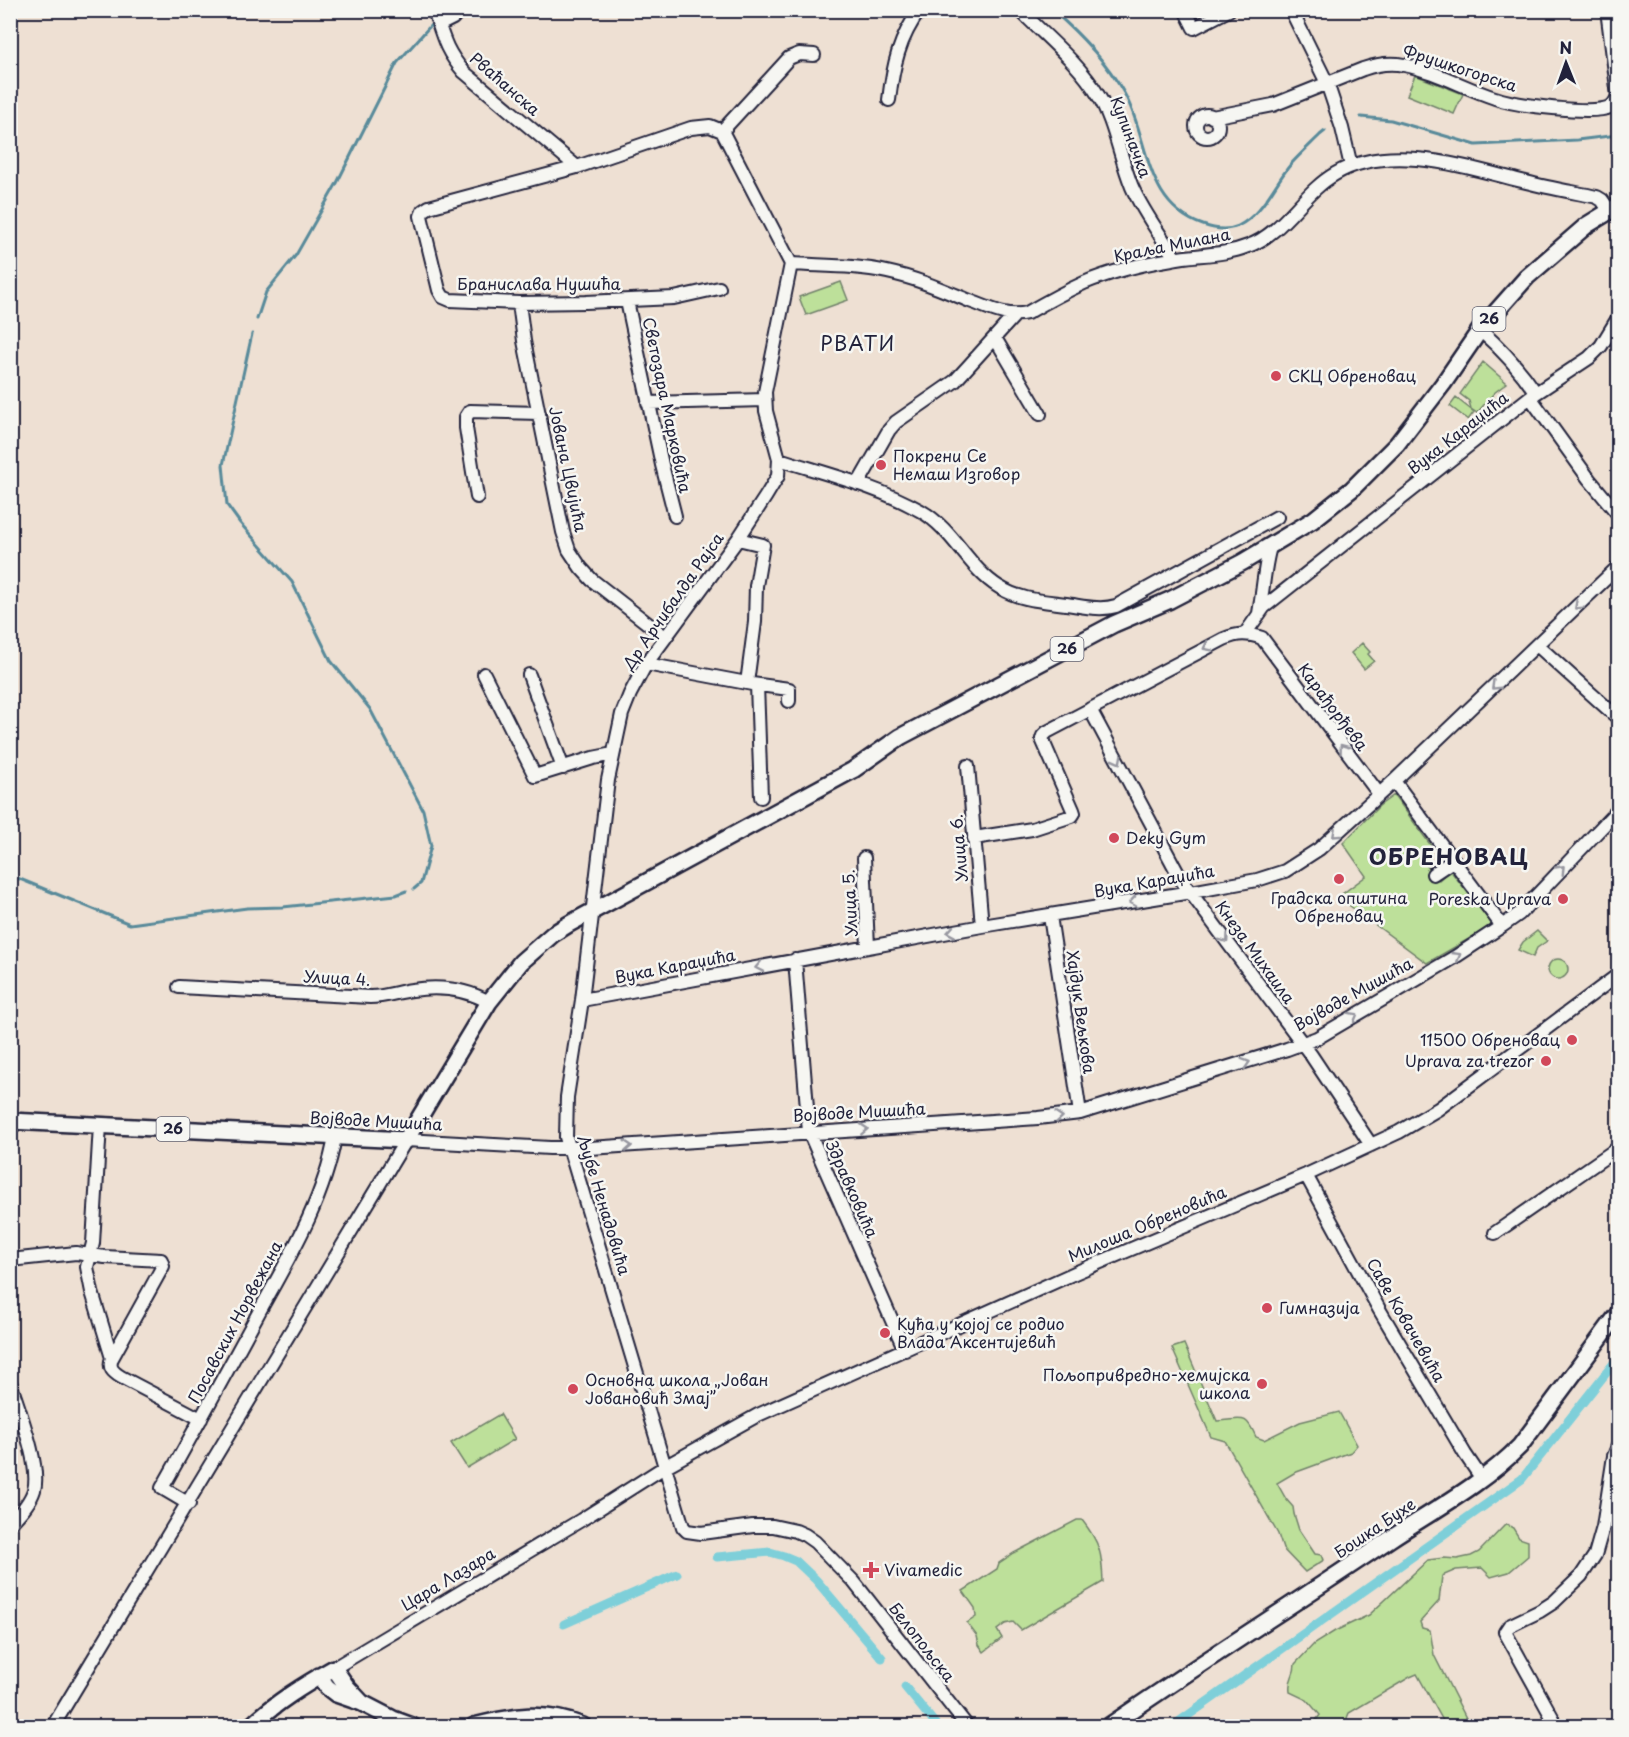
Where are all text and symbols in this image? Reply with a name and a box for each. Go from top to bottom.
north arrow [1536,33,1596,93]
text: N [1559,35,1572,59]
street label: Фрушкогорска [1400,37,1520,97]
street label: Рваћанска [465,46,546,121]
street label: Купиначка [1105,92,1158,181]
street label: Краља Милана [1112,221,1232,267]
street label: Бранислава Нушића [457,271,621,295]
road number: 26 [1472,307,1506,331]
street label: Светозара Марковића [638,315,698,495]
district label: РВАТИ [820,328,896,358]
place label: СКЦ Обреновац [1288,363,1416,387]
marker: СКЦ Обреновац [1269,369,1283,383]
street label: Вука Караџића [1402,385,1513,479]
street label: Јована Цвијића [544,404,594,534]
place label: Покрени Се Немаш Изговор [893,443,1020,485]
marker: Покрени Се Немаш Изговор [874,458,888,472]
street label: Др Арчибалда Рајса [615,527,729,675]
one-way arrow [1574,599,1584,610]
road number: 26 [1050,637,1084,661]
one-way arrow [1202,640,1213,652]
street label: Карађорђева [1293,658,1375,755]
one-way arrow [1491,678,1502,689]
one-way arrow [1339,743,1350,754]
one-way arrow [1111,754,1122,764]
street label: Улица 6. [943,813,973,883]
place label: Deky Gym [1126,825,1206,849]
one-way arrow [1332,827,1342,838]
marker: Deky Gym [1107,831,1121,845]
district label: ОБРЕНОВАЦ [1369,839,1529,872]
street label: Вука Караџића [1092,858,1216,902]
one-way arrow [1554,865,1565,876]
street label: Улица 5. [835,869,863,937]
marker: Градска општина Обреновац [1332,872,1346,886]
place label: Градска општина Обреновац [1271,885,1407,927]
place label: Poreska Uprava [1428,886,1551,910]
marker: Poreska Uprava [1556,892,1570,906]
one-way arrow [1128,895,1138,907]
street label: Кнеза Михаила [1210,895,1302,1008]
one-way arrow [946,925,956,938]
one-way arrow [1218,933,1229,944]
street label: Вука Караџића [613,942,737,988]
street label: Хајдук Вељкова [1061,949,1103,1075]
street label: Војводе Мишића [1289,950,1416,1036]
one-way arrow [1451,951,1461,963]
one-way arrow [754,960,764,973]
street label: Улица 4. [303,963,371,991]
one-way arrow [1348,1012,1358,1023]
place label: 11500 Обреновац [1420,1027,1560,1051]
marker: 11500 Обреновац [1565,1033,1579,1047]
place label: Uprava za trezor [1405,1048,1535,1072]
marker: Uprava za trezor [1539,1054,1553,1068]
one-way arrow [1240,1057,1251,1070]
street label: Војводе Мишића [792,1096,926,1126]
street label: Војводе Мишића [309,1105,443,1135]
one-way arrow [1054,1111,1063,1124]
road number: 26 [156,1117,190,1141]
one-way arrow [860,1123,869,1136]
street label: Љубе Ненадовића [572,1132,638,1278]
street label: Здравковића [820,1135,885,1241]
one-way arrow [623,1139,632,1152]
street label: Милоша Обреновића [1064,1179,1229,1267]
street label: Посавских Норвежана [181,1236,287,1407]
street label: Саве Ковачевића [1362,1253,1452,1386]
place label: Гимназија [1279,1295,1360,1319]
marker: Гимназија [1260,1301,1274,1315]
place label: Кућа у којој се родио Влада Аксентијевић [897,1311,1065,1353]
marker: Кућа у којој се родио Влада Аксентијевић [878,1326,892,1340]
place label: Пољопривредно-хемијска школа [1043,1362,1250,1404]
place label: Основна школа „Јован Јовановић Змај” [585,1367,768,1409]
marker: Пољопривредно-хемијска школа [1255,1377,1269,1391]
marker: Основна школа „Јован Јовановић Змај” [566,1382,580,1396]
street label: Бошка Бухе [1329,1491,1420,1563]
street label: Цара Лазара [396,1541,499,1616]
place label: Vivamedic [884,1557,962,1581]
marker: Vivamedic [862,1561,880,1579]
street label: Белопољска [884,1596,962,1686]

